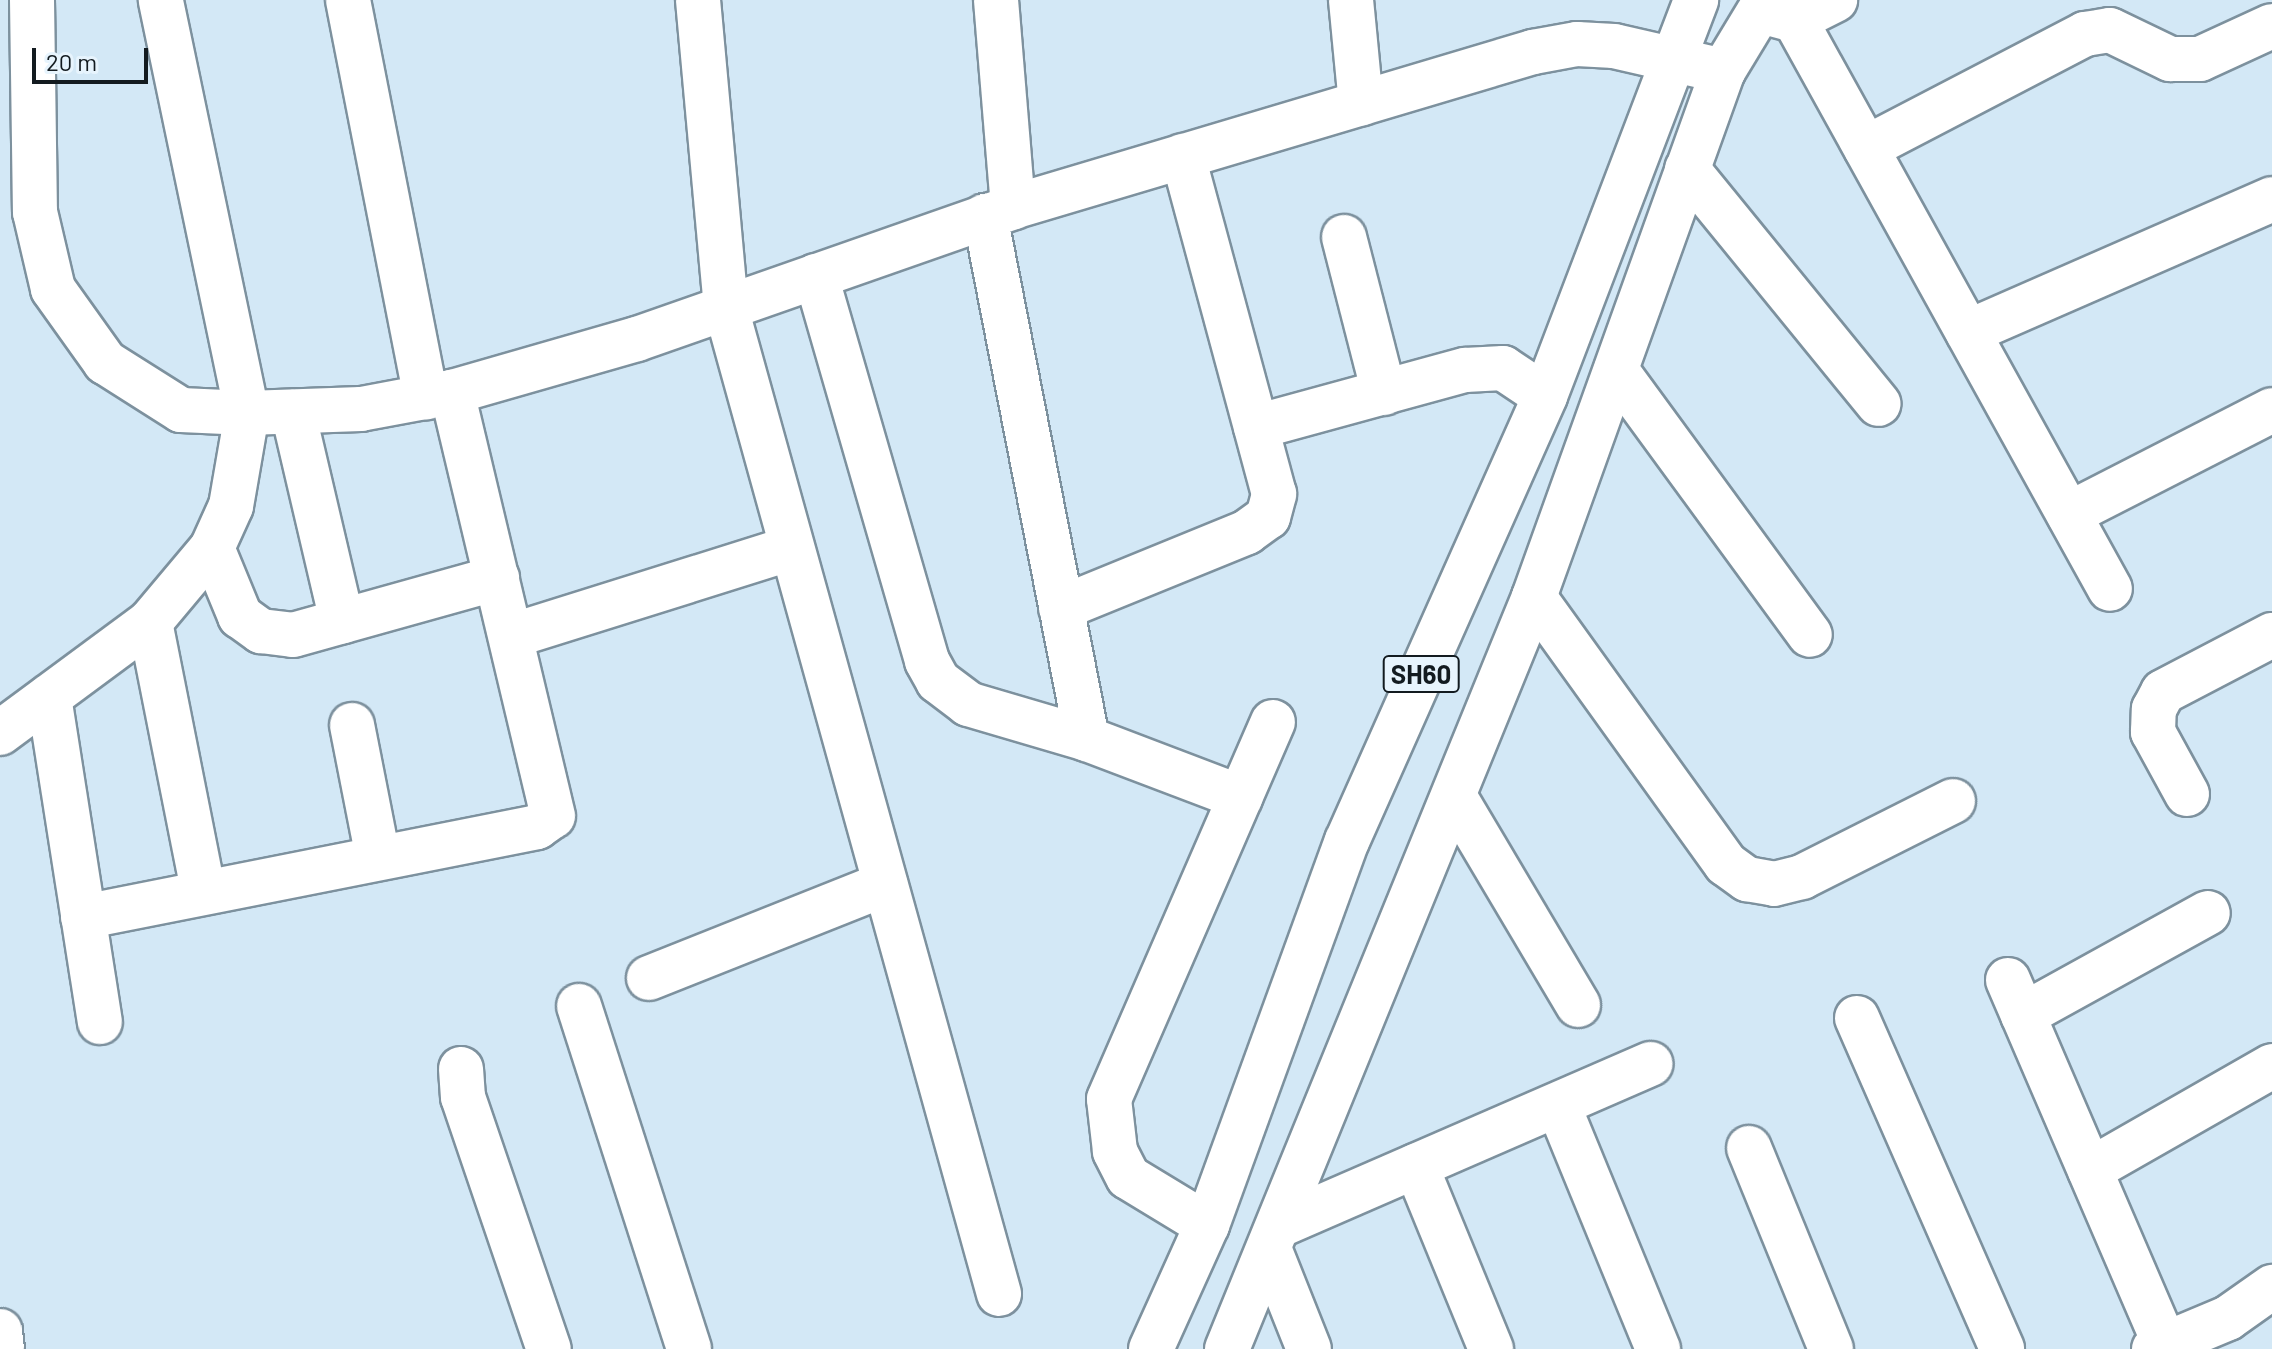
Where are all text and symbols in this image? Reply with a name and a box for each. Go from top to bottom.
scale bar [36,32,152,82]
text: 20 m [46,47,97,76]
road number: SH60 [1381,652,1461,696]

